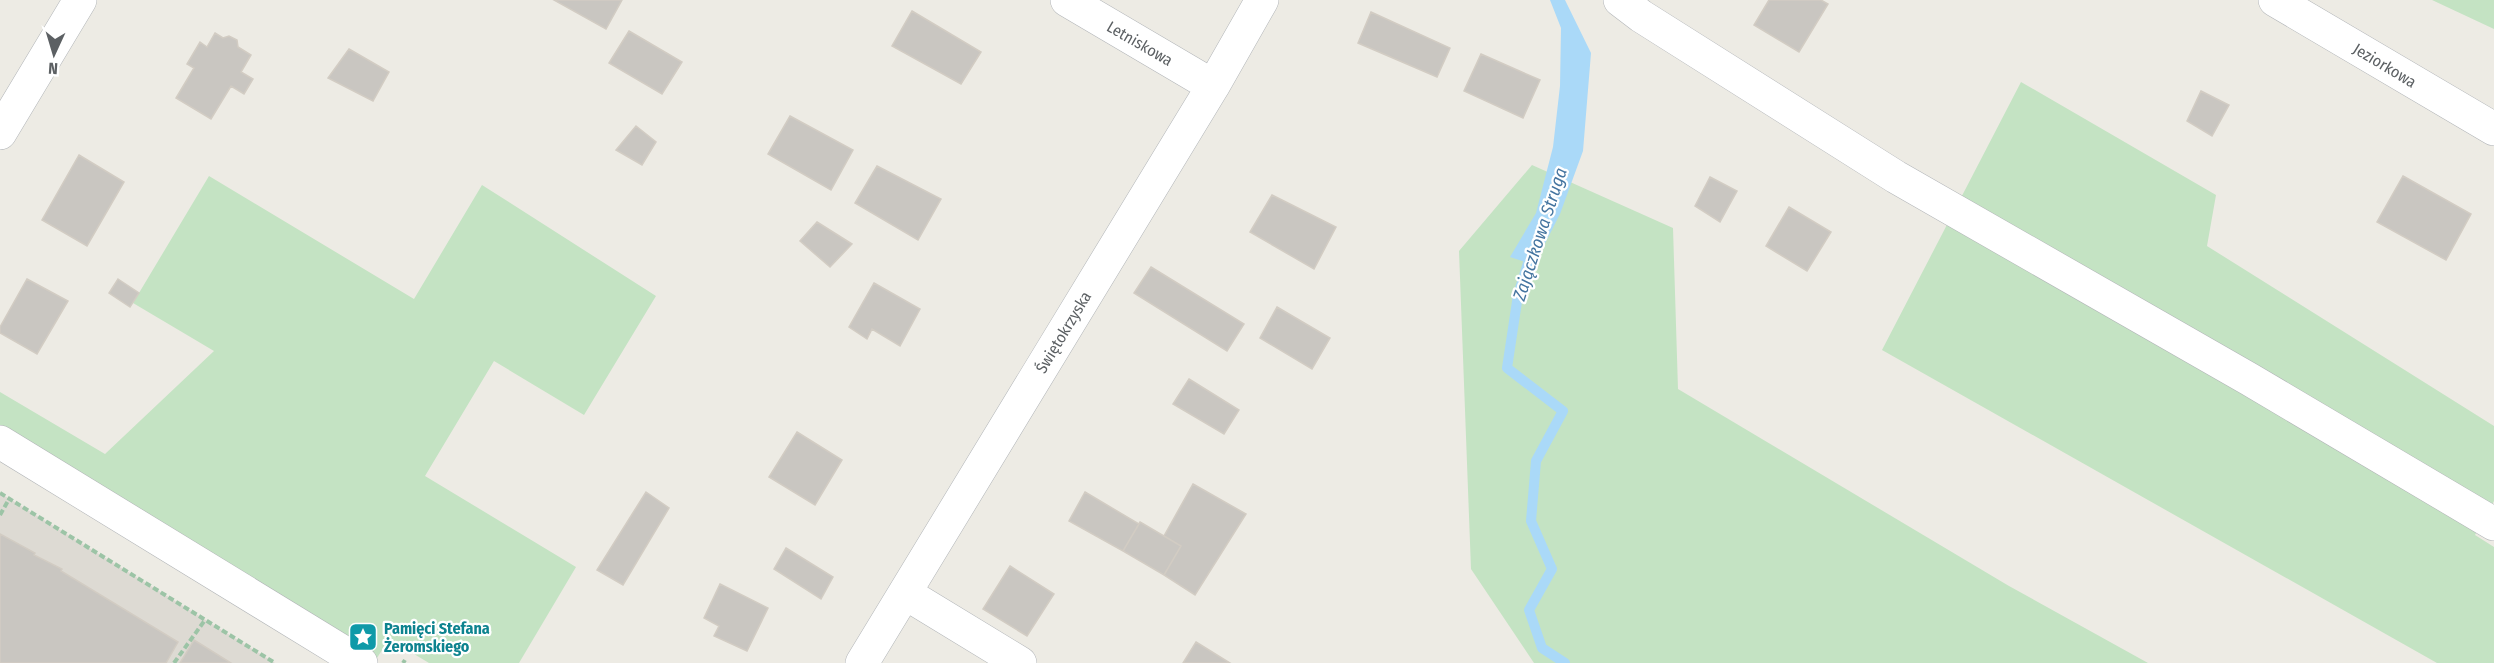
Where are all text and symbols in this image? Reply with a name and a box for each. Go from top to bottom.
street label: Letniskowa [1103,17,1176,70]
north arrow [24,24,84,84]
street label: Jeziorkowa [2350,39,2420,92]
text: N [48,59,58,78]
water label: Zajączkowa Struga [1508,165,1572,304]
street label: Świętokrzyska [1032,288,1095,377]
place label: Pamięci Stefana Żeromskiego [384,619,490,656]
place icon: Pamięci Stefana Żeromskiego [347,621,379,653]

